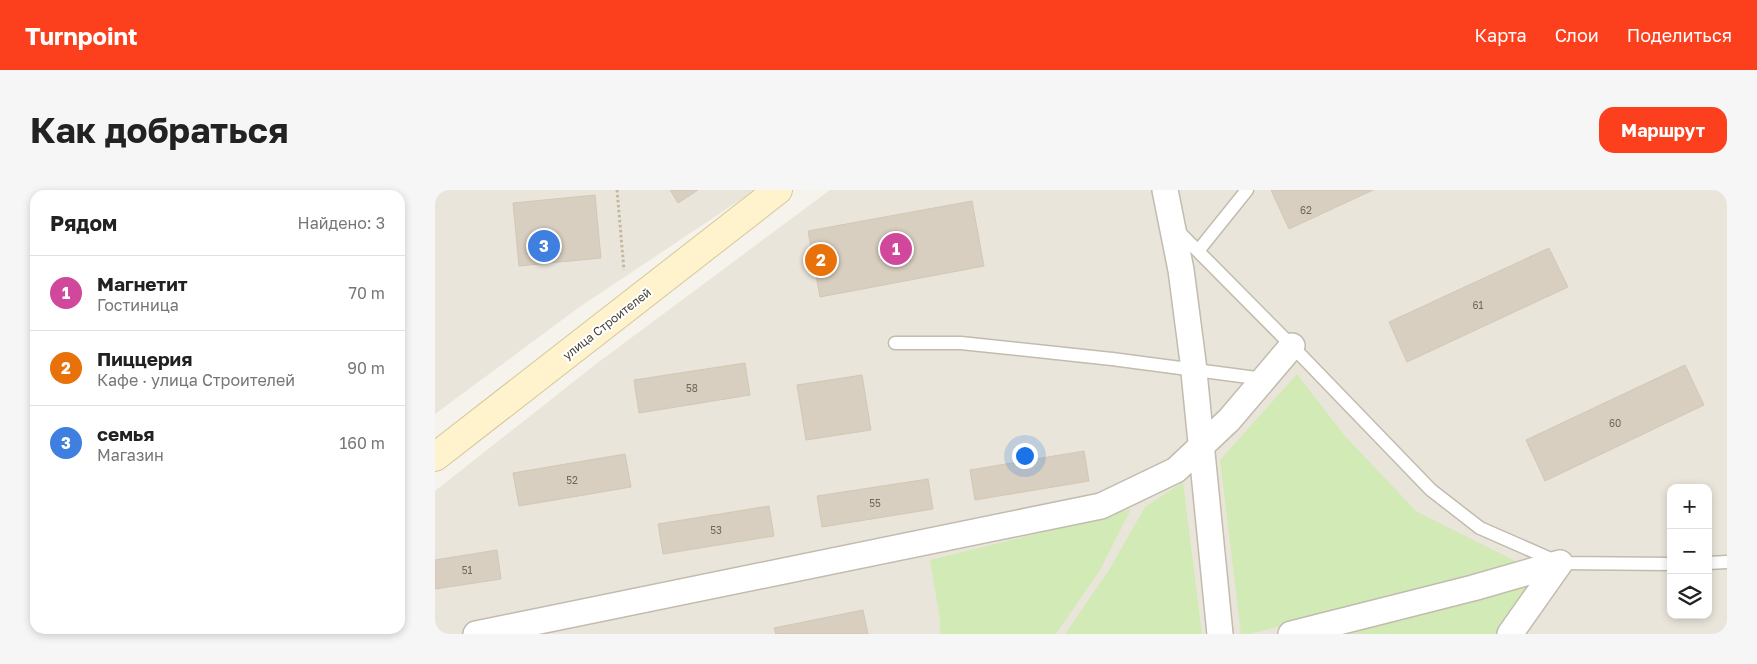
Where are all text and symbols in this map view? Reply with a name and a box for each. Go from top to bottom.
text: Turnpoint [25,21,138,50]
text: Карта [1475,24,1527,46]
text: Слои [1555,24,1599,46]
text: Поделиться [1627,24,1732,46]
button: Маршрут [1599,107,1727,153]
text: Как добраться [30,109,288,151]
house number: 62 [1300,204,1312,216]
text: Рядом [50,210,117,236]
text: Найдено: 3 [298,213,385,233]
pin: 3 [528,227,560,265]
pin: 1 [880,230,912,268]
pin: 2 [805,241,837,279]
text: Магнетит [97,272,188,295]
text: 1 [62,283,70,303]
text: 70 m [348,283,385,303]
street label: улица Строителей [560,284,654,363]
text: Гостиница [97,295,179,315]
house number: 61 [1473,299,1484,311]
text: Пиццерия [97,347,192,370]
text: 2 [61,358,71,378]
text: 90 m [347,358,385,378]
text: Кафе · улица Строителей [97,370,295,390]
house number: 58 [686,382,698,394]
house number: 60 [1609,417,1621,429]
text: семья [97,422,154,445]
text: 3 [61,433,71,453]
text: 160 m [339,433,385,453]
your location [1012,443,1038,469]
text: Магазин [97,445,164,465]
house number: 52 [566,474,578,486]
map controls [1667,484,1712,619]
button: + [1667,484,1712,529]
house number: 55 [869,497,881,509]
house number: 53 [710,524,722,536]
button: − [1667,529,1712,574]
house number: 51 [462,564,472,576]
button: layers [1667,574,1712,619]

